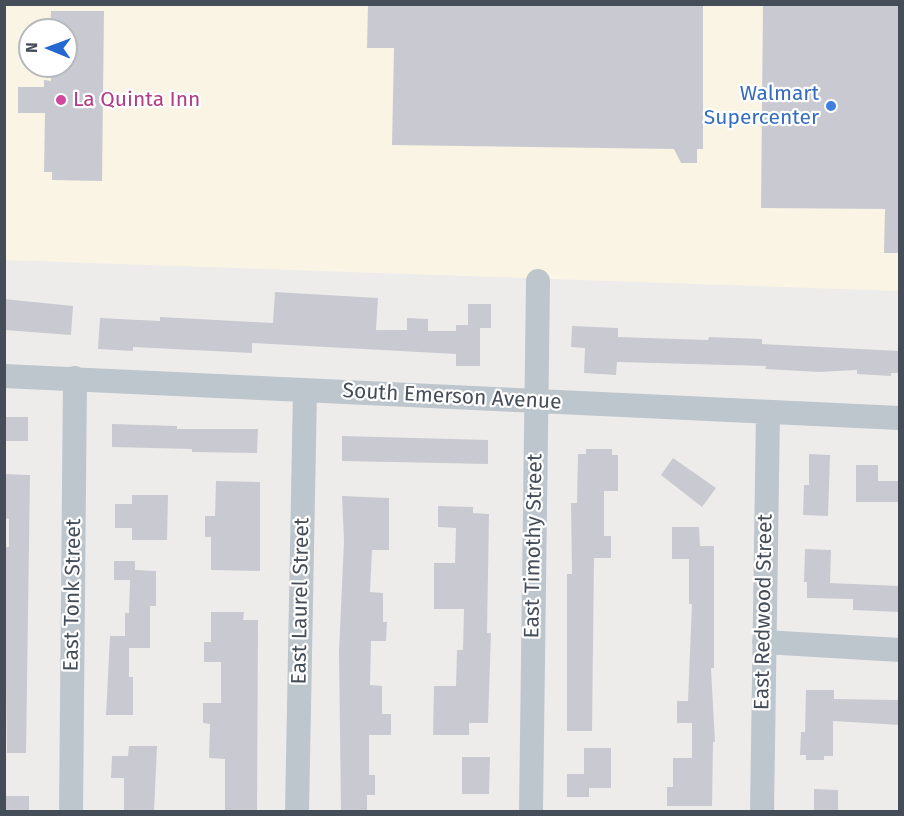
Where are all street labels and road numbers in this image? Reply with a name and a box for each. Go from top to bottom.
street label: South Emerson Avenue [342,379,562,415]
street label: East Timothy Street [520,453,548,639]
street label: East Redwood Street [750,514,778,710]
street label: East Laurel Street [287,517,315,685]
street label: East Tonk Street [59,518,87,672]

